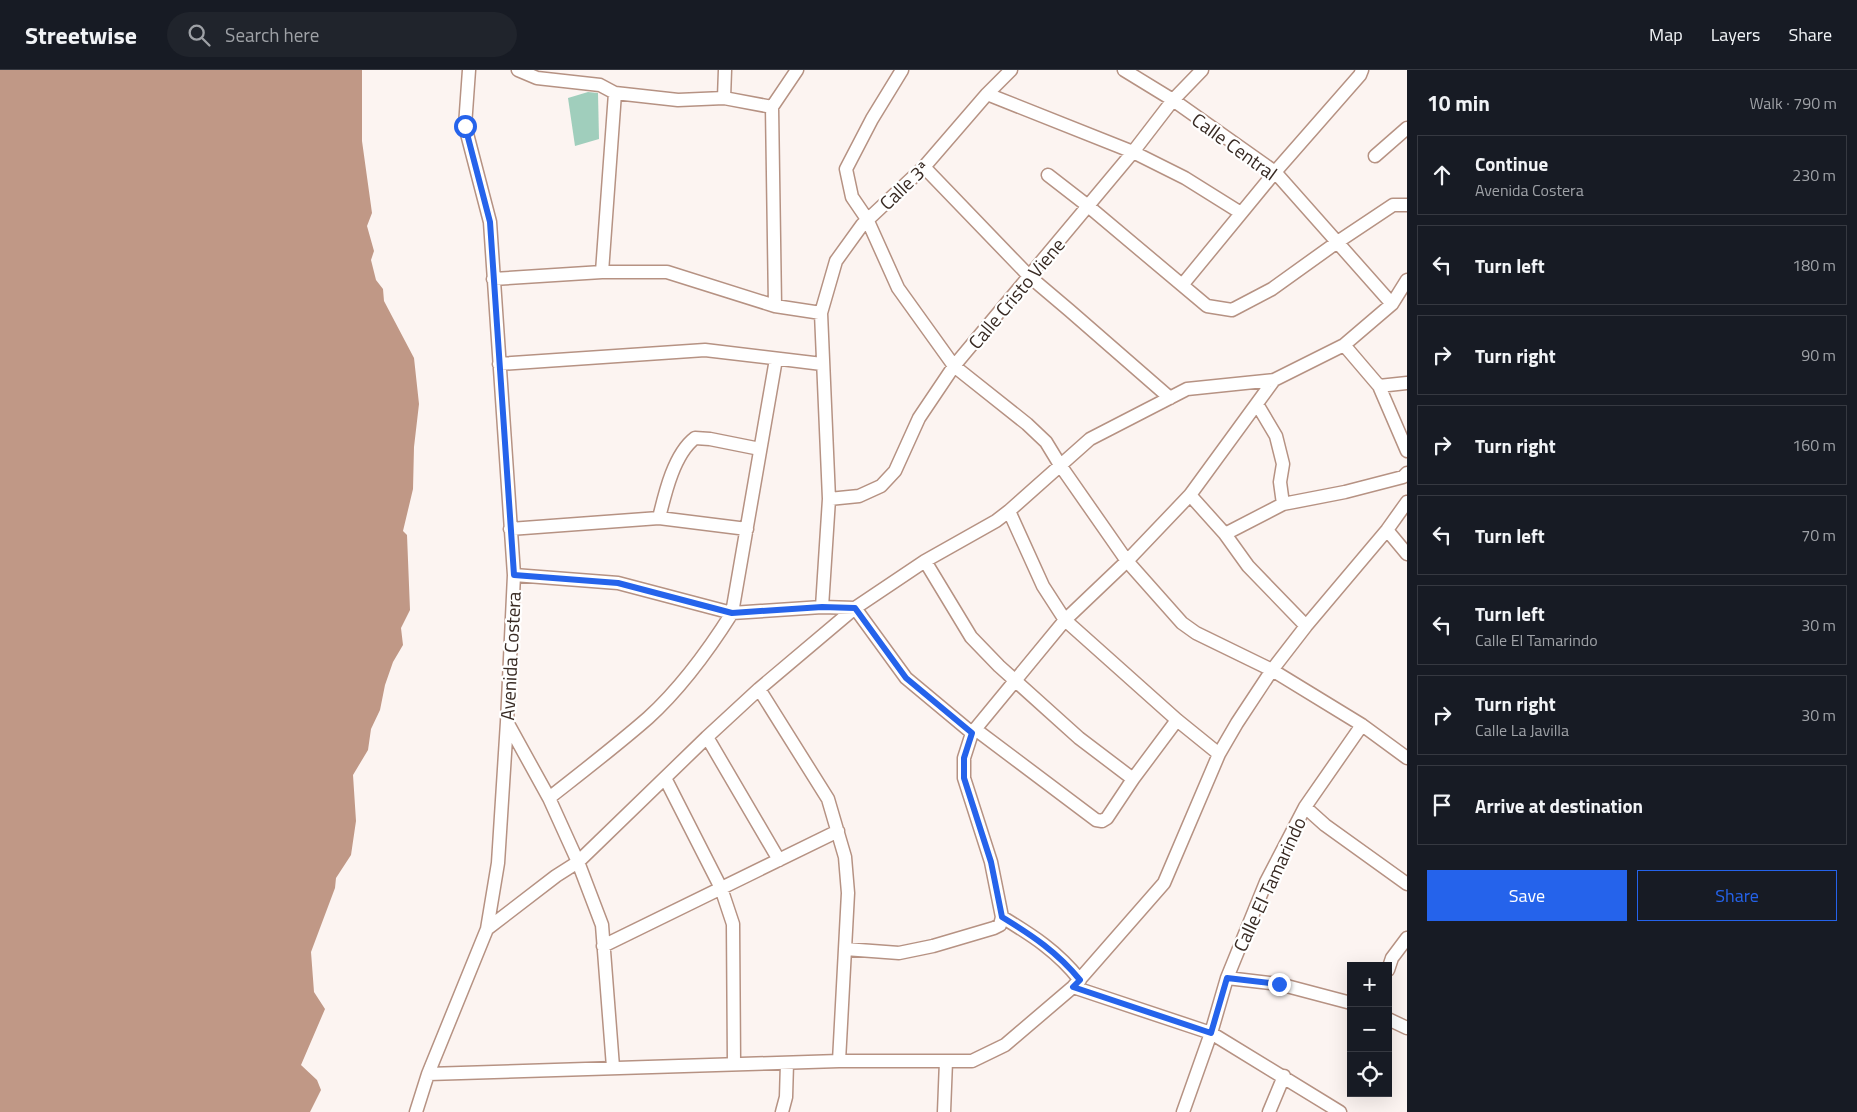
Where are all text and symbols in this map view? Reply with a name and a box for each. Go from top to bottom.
search box [167,12,517,57]
text: Streetwise [25,17,137,53]
text: Search here [225,20,319,49]
icon: search [185,21,213,49]
text: Map [1649,21,1683,48]
text: Layers [1711,21,1760,48]
text: Share [1788,21,1832,48]
text: 10 min [1427,87,1490,119]
text: Walk · 790 m [1749,91,1837,115]
street label: Calle Central [1186,105,1284,187]
route start [454,115,477,138]
text: Continue [1475,149,1548,178]
street label: Calle 3ª [872,154,936,216]
icon: ahead [1428,161,1456,189]
text: 230 m [1792,163,1836,187]
text: Avenida Costera [1475,178,1584,202]
street label: Calle Cristo Viene [961,231,1071,355]
icon: left [1428,251,1456,279]
text: Turn left [1475,251,1545,280]
text: 180 m [1792,253,1836,277]
icon: right [1428,341,1456,369]
text: Turn right [1475,341,1556,370]
text: 90 m [1801,343,1836,367]
icon: right [1428,431,1456,459]
text: Turn right [1475,431,1556,460]
text: 160 m [1792,433,1836,457]
icon: left [1428,521,1456,549]
text: Turn left [1475,521,1545,550]
text: 70 m [1801,523,1836,547]
street label: Avenida Costera [492,590,528,721]
text: Turn left [1475,599,1545,628]
icon: left [1428,611,1456,639]
text: 30 m [1801,613,1836,637]
text: Calle El Tamarindo [1475,628,1598,652]
text: Turn right [1475,689,1556,718]
icon: right [1428,701,1456,729]
text: 30 m [1801,703,1836,727]
text: Calle La Javilla [1475,718,1569,742]
icon: arrive [1428,791,1456,819]
text: Arrive at destination [1475,791,1643,820]
street label: Calle El Tamarindo [1225,812,1313,956]
button: Save [1427,870,1627,921]
button: Share [1637,870,1837,921]
map controls [1347,962,1392,1097]
button: + [1347,962,1392,1007]
route end [1268,973,1291,996]
button: − [1347,1007,1392,1052]
button: locate [1347,1052,1392,1097]

